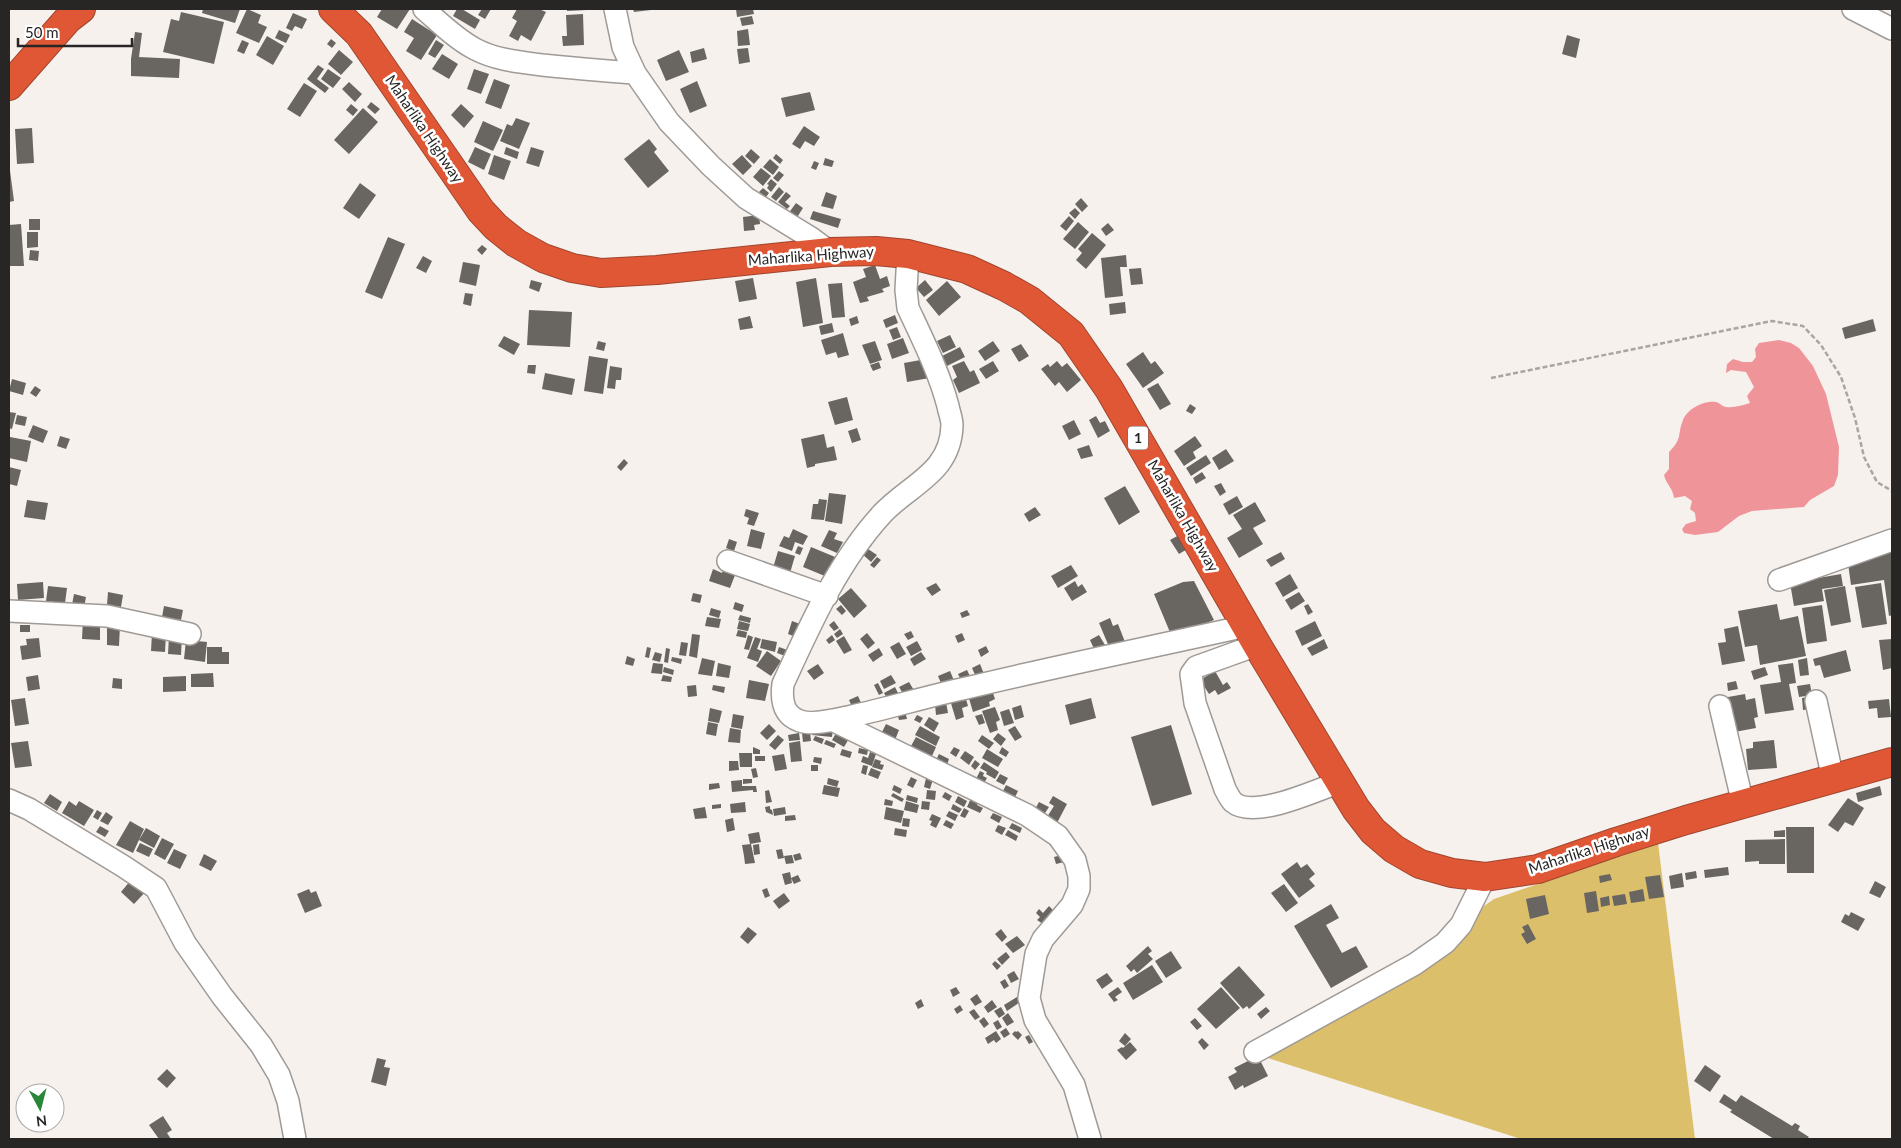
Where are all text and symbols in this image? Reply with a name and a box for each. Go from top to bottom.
scale bar [18,15,131,47]
text: 50 m [25,23,59,41]
street label: Maharlika Highway [382,71,468,186]
street label: Maharlika Highway [747,242,875,268]
road number: 1 [1128,426,1148,449]
street label: Maharlika Highway [1145,456,1223,575]
street label: Maharlika Highway [1526,821,1652,877]
north arrow [15,1083,65,1133]
text: N [35,1112,48,1130]

